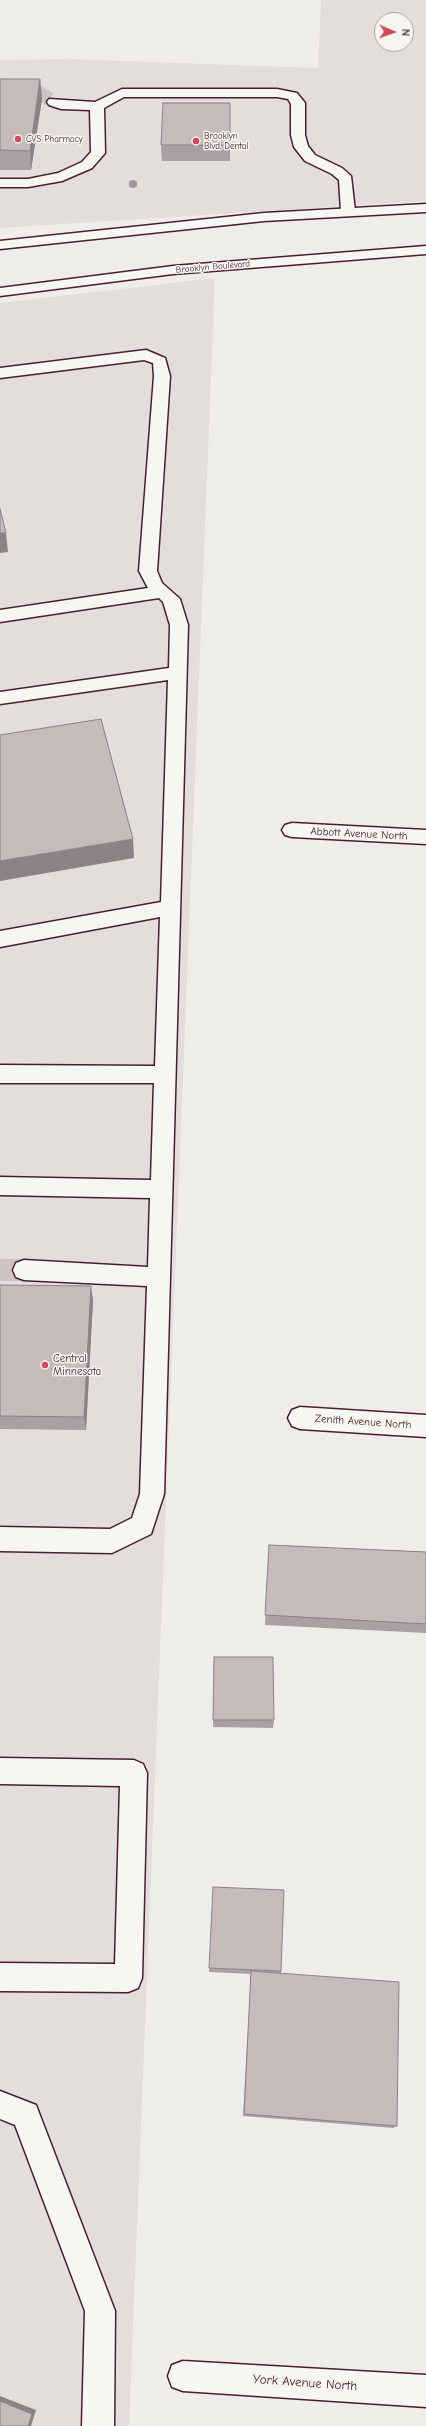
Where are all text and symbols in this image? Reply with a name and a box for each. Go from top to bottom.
north arrow [374,12,414,52]
text: N [399,29,412,36]
place label: Brooklyn Blvd. Dental [204,131,248,152]
marker: CVS Pharmacy [13,134,23,144]
place label: CVS Pharmacy [26,134,83,144]
marker: Brooklyn Blvd. Dental [191,136,201,146]
street label: Brooklyn Boulevard [175,258,251,276]
street label: Abbott Avenue North [310,825,408,843]
place label: Central Minnesota [53,1352,101,1378]
marker: Central Minnesota [40,1360,50,1370]
street label: Zenith Avenue North [314,1412,412,1432]
street label: York Avenue North [252,2372,358,2394]

